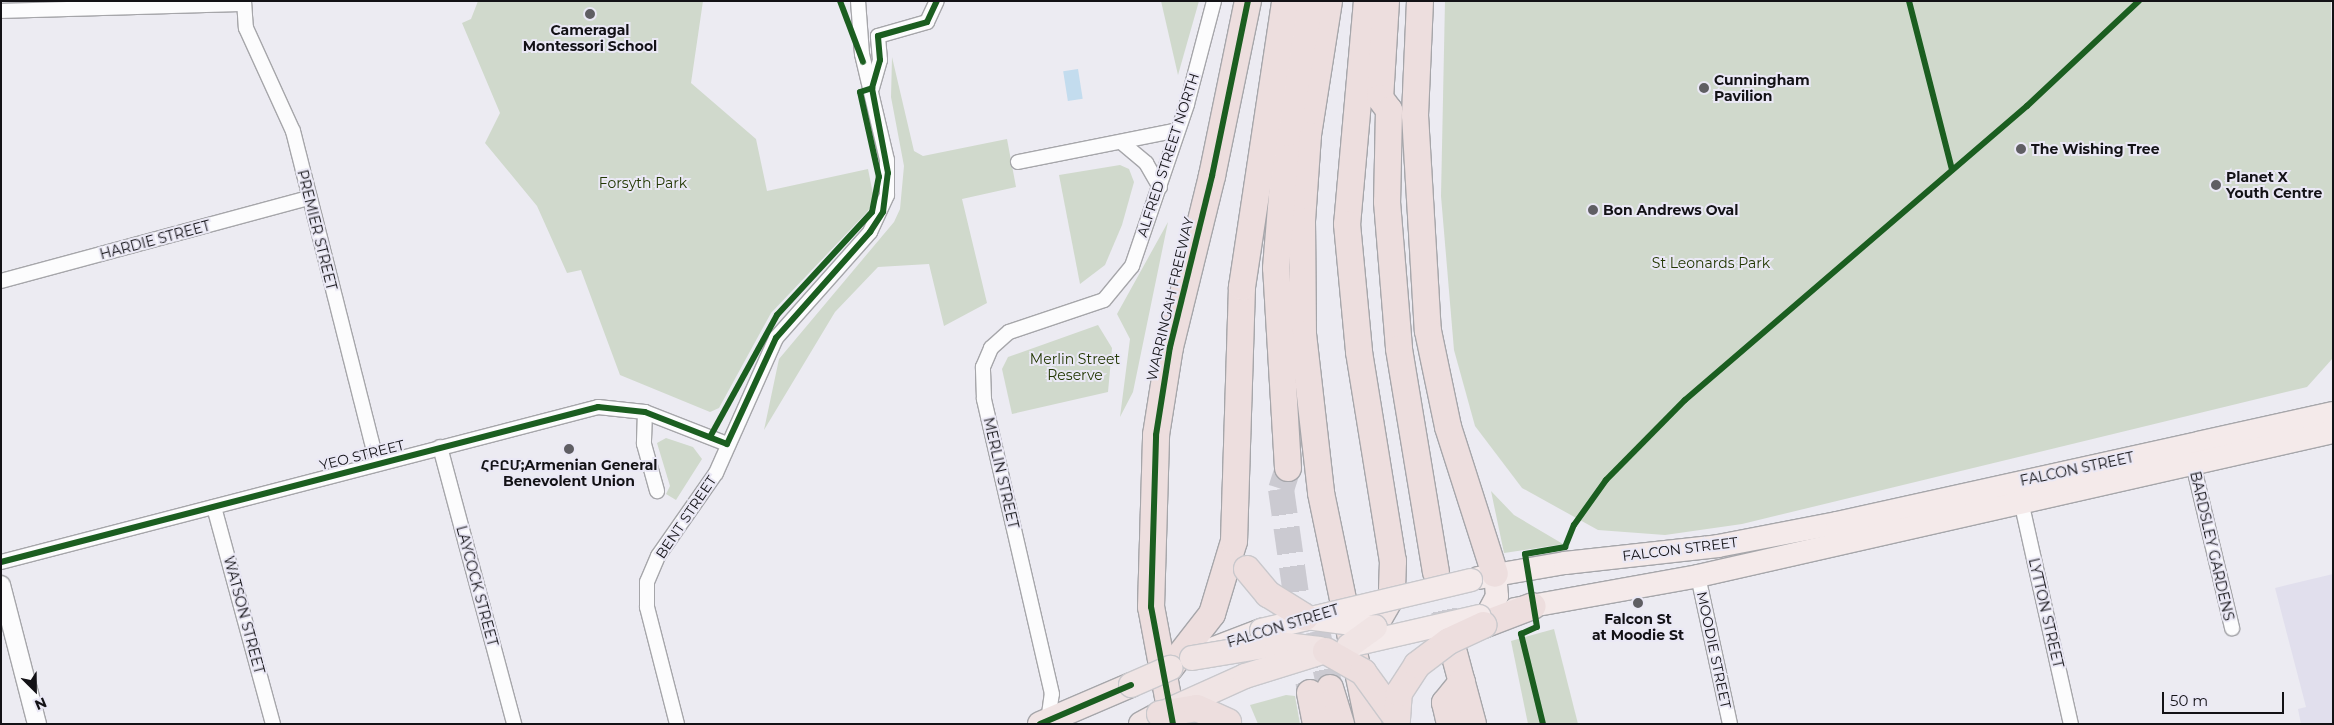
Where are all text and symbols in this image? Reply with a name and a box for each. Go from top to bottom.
marker: Cameragal Montessori School [584,8,596,20]
place label: Cameragal Montessori School [523,22,657,54]
street label: ALFRED STREET NORTH [1134,71,1202,239]
place label: Cunningham Pavilion [1714,72,1810,104]
marker: Cunningham Pavilion [1698,82,1710,94]
place label: The Wishing Tree [2031,141,2159,157]
marker: The Wishing Tree [2015,143,2027,155]
street label: PREMIER STREET [294,168,340,292]
place label: Planet X Youth Centre [2226,169,2322,202]
park label: Forsyth Park [599,175,687,191]
marker: Planet X Youth Centre [2210,179,2222,191]
place label: Bon Andrews Oval [1603,202,1738,218]
marker: Bon Andrews Oval [1587,204,1599,216]
street label: WARRINGAH FREEWAY [1143,215,1197,383]
street label: HARDIE STREET [98,217,212,263]
park label: St Leonards Park [1652,255,1770,271]
park label: Merlin Street Reserve [1030,351,1120,384]
street label: MERLIN STREET [980,416,1022,530]
street label: YEO STREET [318,436,406,474]
marker: ՀԲԸՄ;Armenian General Benevolent Union [563,443,575,455]
street label: FALCON STREET [2018,449,2136,489]
place label: ՀԲԸՄ;Armenian General Benevolent Union [481,457,657,490]
street label: BARDSLEY GARDENS [2187,470,2237,622]
street label: BENT STREET [652,472,720,562]
street label: LAYCOCK STREET [453,524,501,648]
street label: FALCON STREET [1621,534,1739,564]
street label: WATSON STREET [220,554,268,676]
street label: LYTTON STREET [2025,556,2067,670]
street label: MOODIE STREET [1693,590,1735,710]
marker: Falcon St at Moodie St [1632,597,1644,609]
street label: FALCON STREET [1225,601,1341,651]
place label: Falcon St at Moodie St [1592,611,1684,644]
north arrow [10,665,60,715]
scale bar [2164,682,2286,714]
text: 50 m [2170,691,2208,710]
text: N [32,693,50,714]

